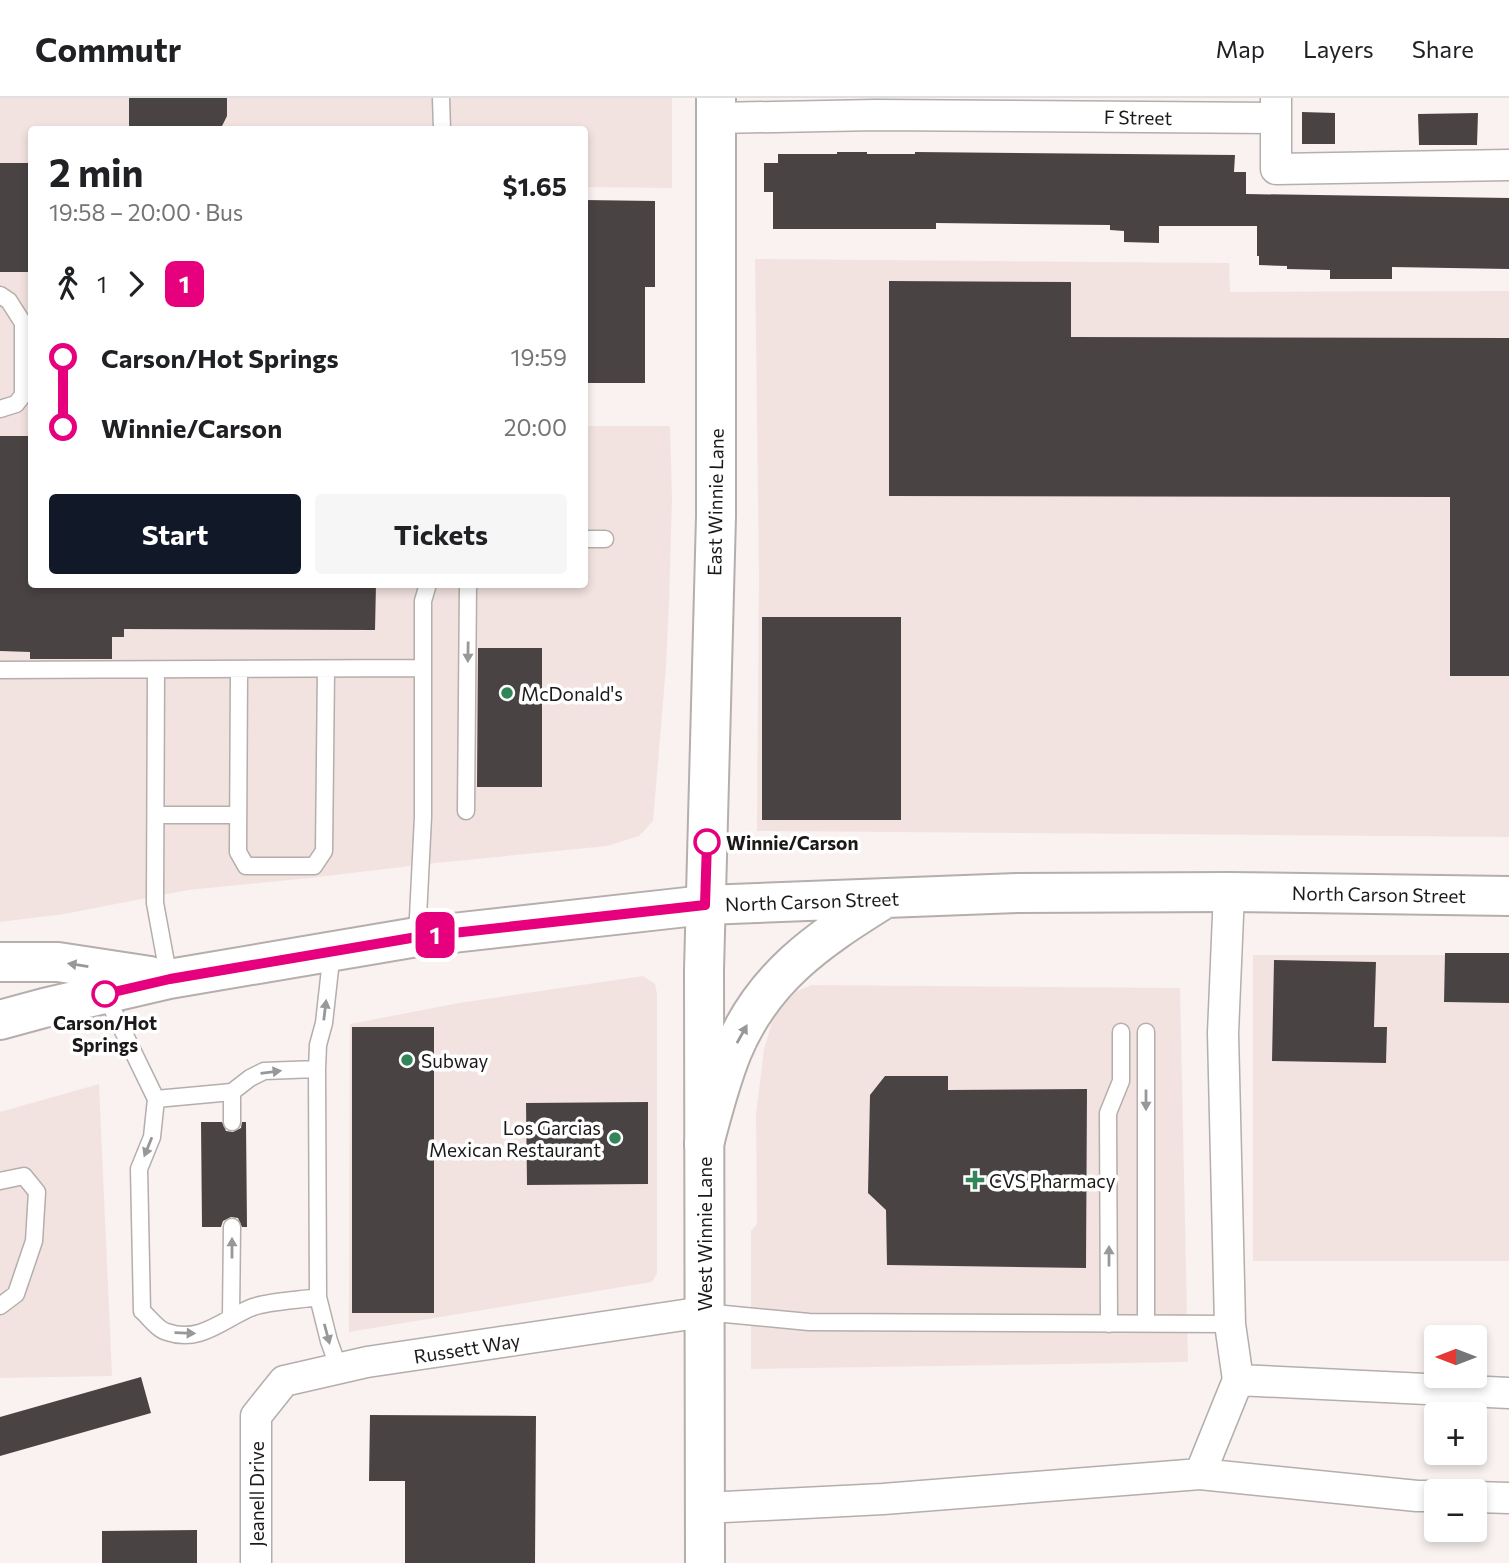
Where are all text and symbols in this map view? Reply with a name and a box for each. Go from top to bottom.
text: Commutr [35,28,181,69]
text: Map [1216,34,1265,63]
text: Layers [1303,34,1374,63]
text: Share [1412,34,1474,63]
street label: F Street [1104,105,1173,129]
text: 2 min [49,148,144,195]
text: $1.65 [503,170,567,201]
text: 19:58 – 20:00 · Bus [49,198,243,226]
icon: walk [49,265,87,303]
icon: forward [117,265,155,303]
text: 1 [179,269,190,298]
text: 1 [97,270,107,298]
text: Carson/Hot Springs [101,342,339,373]
text: 19:59 [511,343,567,371]
text: Winnie/Carson [101,412,282,443]
text: 20:00 [504,413,567,441]
street label: East Winnie Lane [702,428,728,576]
button: Start [49,494,301,574]
button: Tickets [315,494,567,574]
one-way arrow [462,641,474,663]
place label: McDonald's [521,682,623,705]
marker: McDonald's [499,685,515,701]
marker: Winnie/Carson [694,829,720,855]
place label: Winnie/Carson [726,831,858,854]
street label: North Carson Street [1292,881,1466,907]
street label: North Carson Street [725,886,900,916]
line badge: 1 [412,912,458,958]
text: 1 [430,920,440,949]
one-way arrow [67,959,89,970]
marker: Carson/Hot Springs [92,981,118,1007]
one-way arrow [320,999,331,1021]
place label: Carson/Hot Springs [53,1011,157,1056]
one-way arrow [735,1023,747,1043]
place label: Subway [421,1049,488,1072]
marker: Subway [399,1052,415,1068]
one-way arrow [260,1066,282,1077]
one-way arrow [1140,1090,1152,1112]
place label: Los Garcias Mexican Restaurant [429,1116,601,1161]
marker: Los Garcias Mexican Restaurant [607,1130,623,1146]
one-way arrow [142,1137,153,1158]
street label: West Winnie Lane [693,1157,716,1311]
place label: CVS Pharmacy [989,1169,1116,1192]
marker: CVS Pharmacy [967,1172,983,1188]
one-way arrow [226,1236,238,1258]
one-way arrow [1103,1244,1114,1266]
one-way arrow [322,1323,333,1345]
north arrow [1424,1325,1488,1388]
map controls [1424,1325,1487,1542]
one-way arrow [174,1328,196,1339]
street label: Russett Way [412,1328,522,1368]
button: + [1424,1402,1487,1465]
street label: Jeanell Drive [245,1441,268,1547]
button: − [1424,1479,1487,1542]

